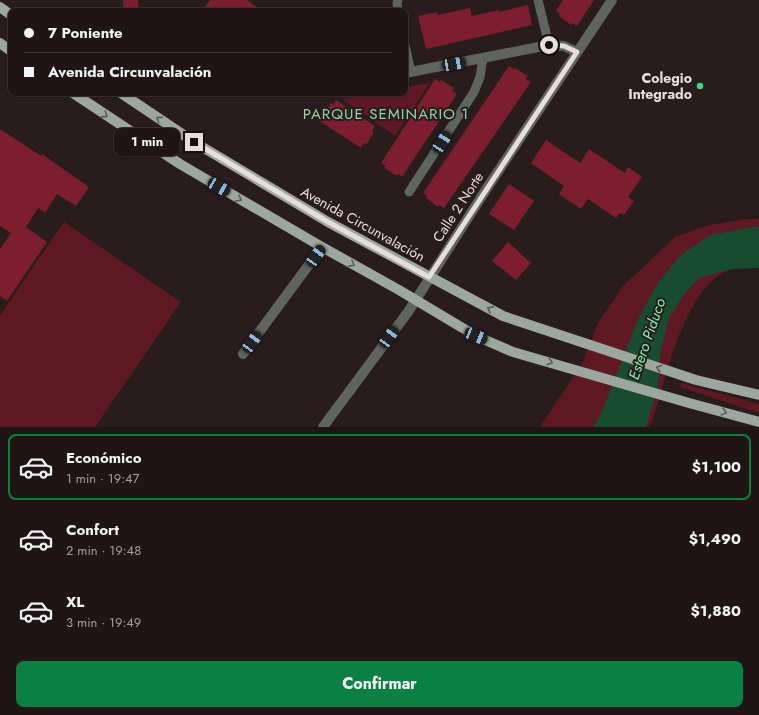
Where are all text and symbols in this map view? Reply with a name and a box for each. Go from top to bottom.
text: 7 Poniente [48,22,123,44]
route start [540,36,558,54]
car [441,56,467,72]
text: Avenida Circunvalación [48,61,212,83]
place label: Colegio Integrado [628,68,692,104]
marker: Colegio Integrado [695,81,705,91]
district label: PARQUE SEMINARIO 1 [303,103,469,125]
one-way arrow [101,110,108,118]
one-way arrow [156,116,163,124]
callout: 1 min [114,128,180,156]
car [430,129,454,155]
text: 1 min [131,132,163,151]
route end [185,133,203,151]
street label: Calle 2 Norte [428,168,488,246]
car [206,176,232,198]
street label: Avenida Circunvalación [297,182,429,266]
one-way arrow [235,194,242,201]
car [304,243,328,269]
one-way arrow [347,259,355,266]
water label: Estero Piduco [623,295,671,383]
one-way arrow [486,307,494,314]
car [377,324,401,350]
car [463,326,489,346]
car [240,329,264,355]
one-way arrow [547,358,554,366]
one-way arrow [656,364,663,373]
one-way arrow [720,407,727,416]
text: Económico [66,447,141,469]
icon: car [18,449,54,485]
text: $1,100 [692,456,741,478]
text: 1 min · 19:47 [66,469,139,488]
text: Confort [66,519,119,541]
icon: car [18,521,54,557]
text: $1,490 [689,528,741,550]
text: 2 min · 19:48 [66,541,141,560]
text: XL [66,591,84,613]
icon: car [18,593,54,629]
text: $1,880 [690,600,741,622]
text: 3 min · 19:49 [66,613,141,632]
button: Confirmar [16,661,743,707]

